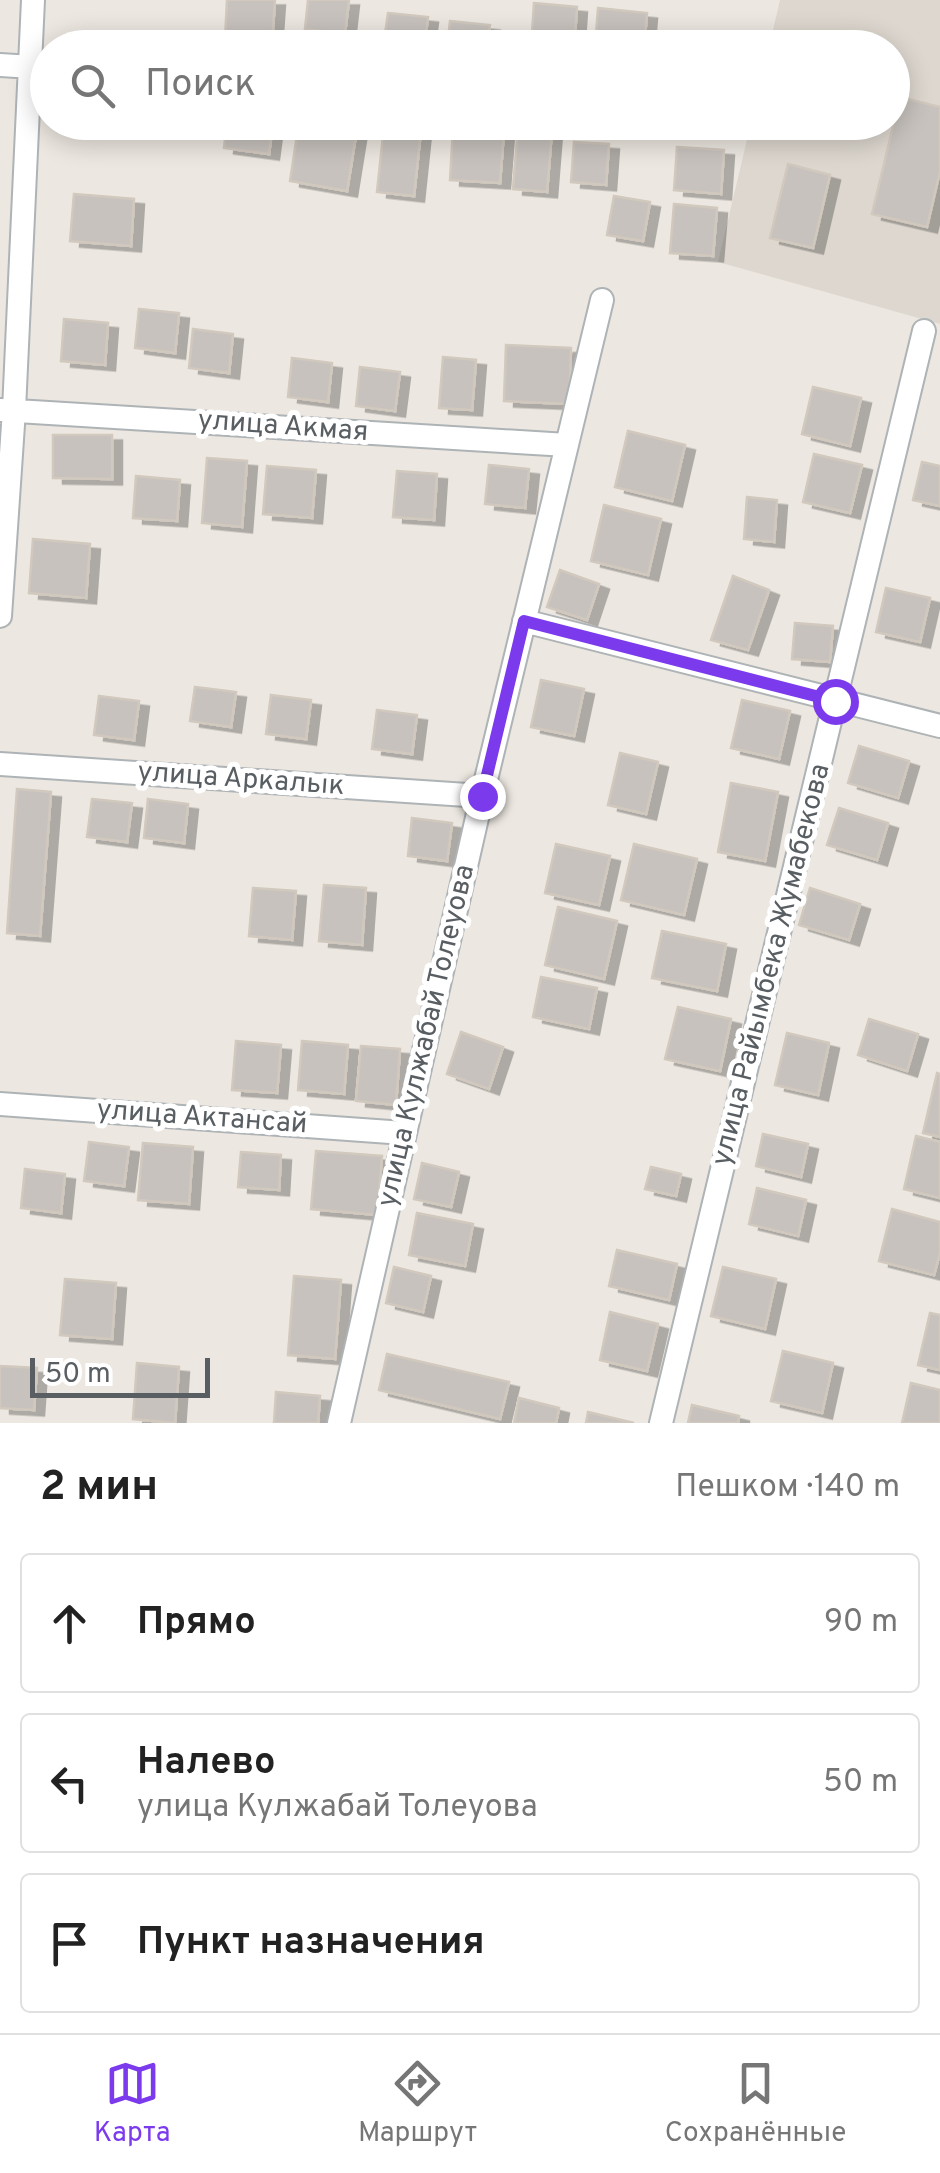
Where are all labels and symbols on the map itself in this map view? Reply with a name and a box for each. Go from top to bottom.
street label: улица Акмая [197,403,369,451]
route start [813,679,859,725]
street label: улица Аркалык [136,755,346,805]
street label: улица Райымбека Жумабекова [705,760,839,1170]
route end [460,774,506,820]
street label: улица Кулжабай Толеуова [370,861,484,1211]
street label: улица Актансай [95,1093,309,1143]
scale bar [30,1353,210,1398]

